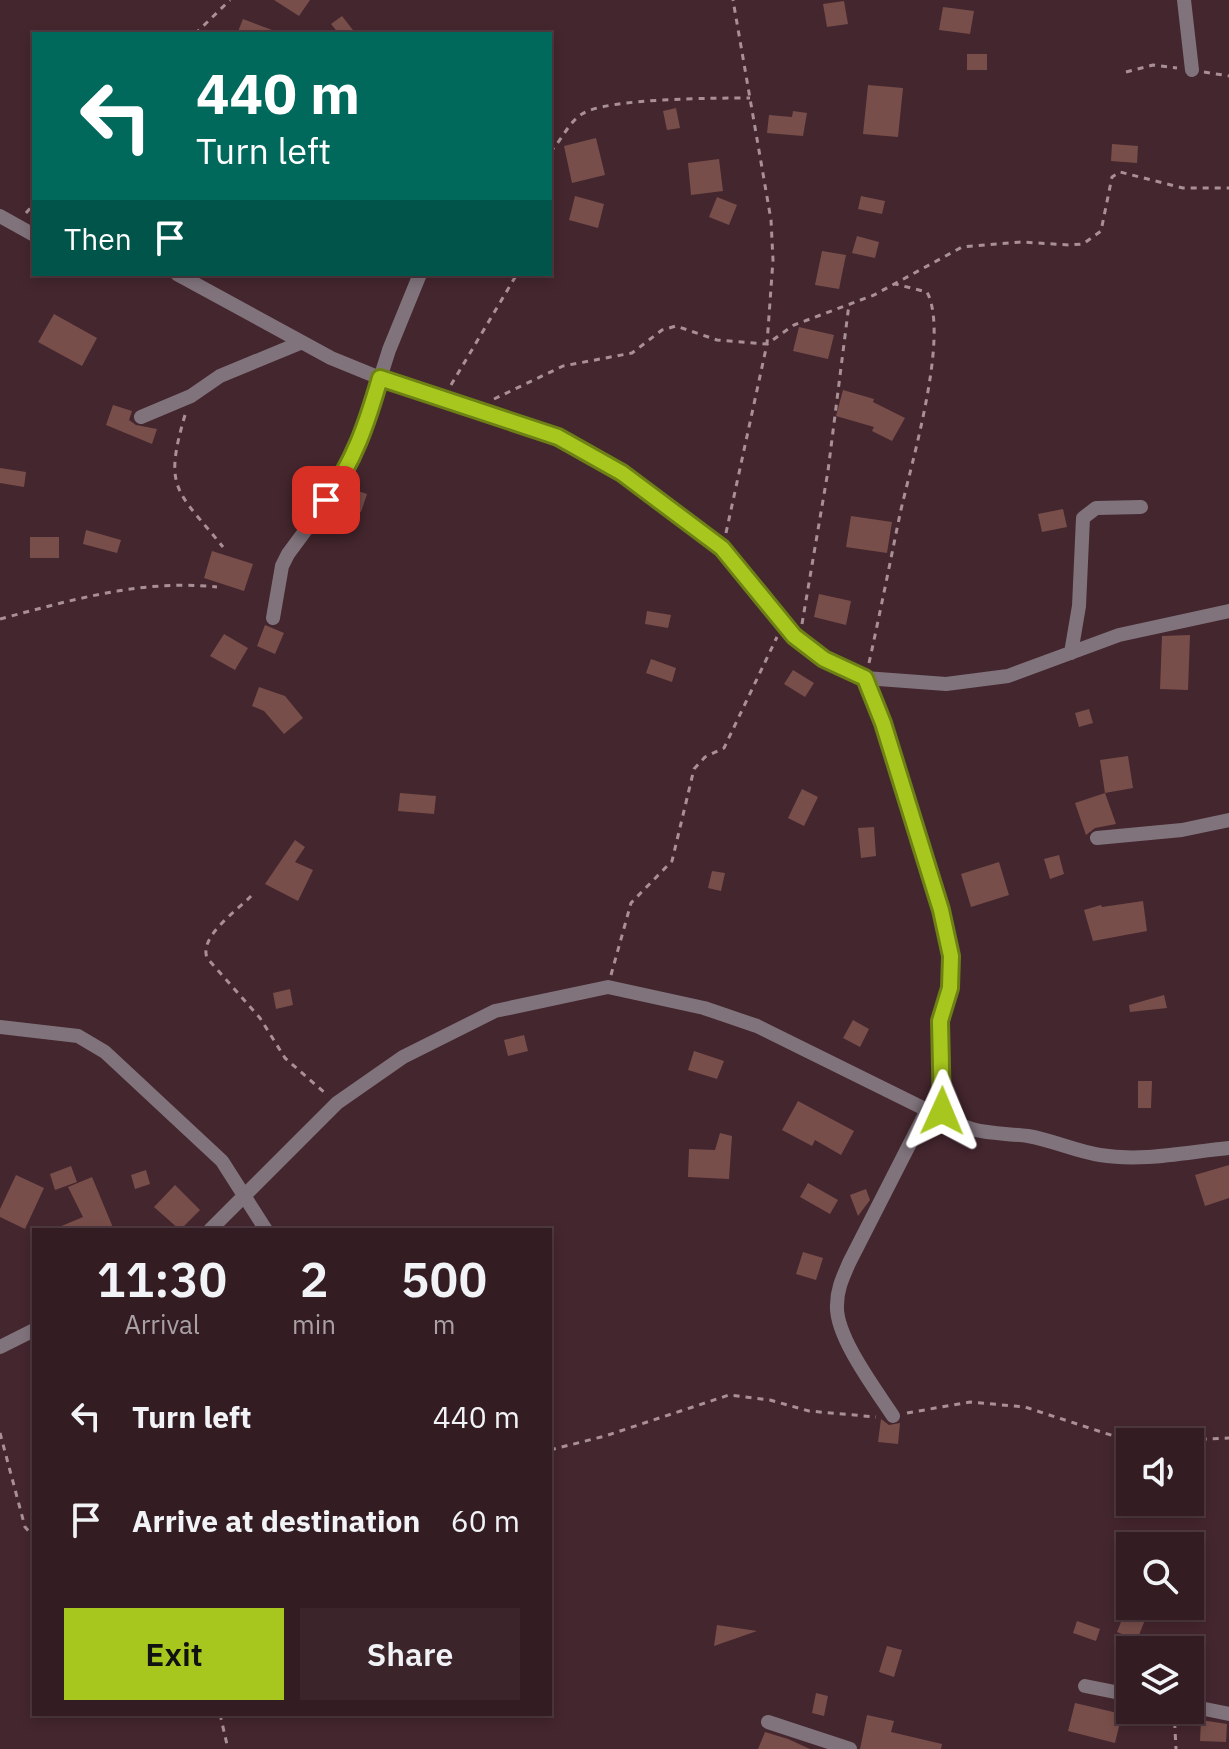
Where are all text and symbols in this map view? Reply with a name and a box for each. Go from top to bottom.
text: 440 m [196,57,360,129]
icon: left [64,64,168,168]
text: Turn left [196,127,331,174]
icon: arrive [148,216,192,260]
text: Then [64,219,132,258]
pin [292,466,360,534]
icon: arrive [304,478,348,522]
position arrow [900,1069,984,1153]
text: 11:30 [97,1248,227,1310]
text: 2 [300,1248,328,1310]
text: 500 [401,1248,487,1310]
text: Arrival [124,1307,200,1341]
text: min [292,1307,336,1341]
text: m [433,1307,455,1341]
icon: left [64,1394,108,1438]
text: Turn left [132,1397,251,1436]
text: 440 m [433,1397,520,1436]
map controls [1116,1428,1204,1724]
button: sound [1116,1428,1204,1516]
icon: arrive [64,1498,108,1542]
text: Arrive at destination [132,1501,420,1540]
text: 60 m [451,1501,520,1540]
button: search [1116,1532,1204,1620]
button: Exit [64,1608,284,1700]
button: Share [300,1608,520,1700]
button: layers [1116,1636,1204,1724]

